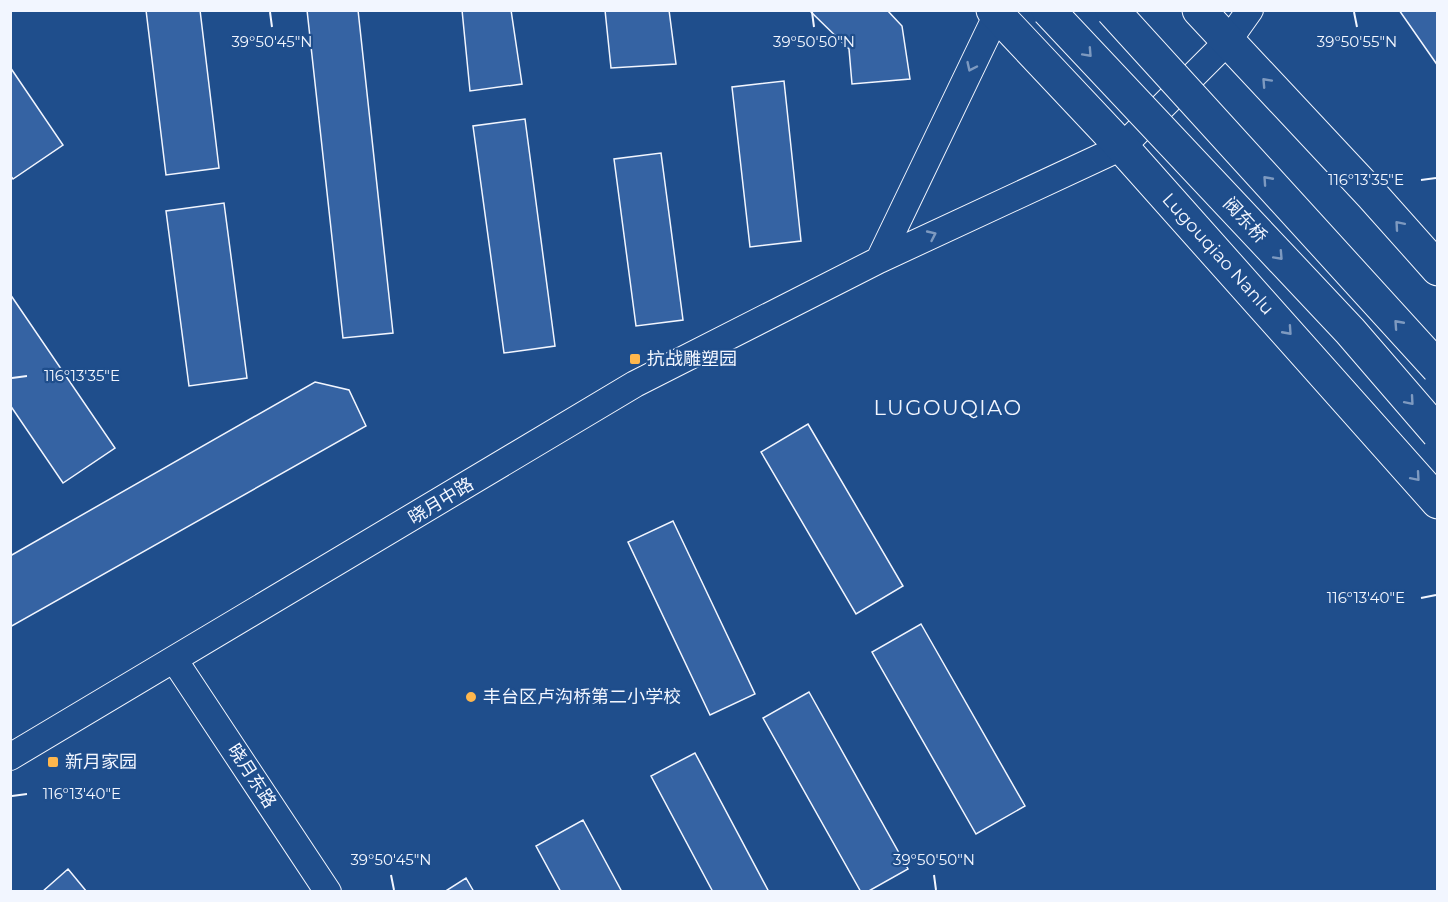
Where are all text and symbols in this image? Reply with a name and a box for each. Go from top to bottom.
text: 39°50'45"N [231,32,313,51]
text: 39°50'50"N [773,32,855,51]
text: 39°50'55"N [1317,32,1397,51]
one-way arrow [1080,46,1091,57]
one-way arrow [966,60,978,71]
one-way arrow [1263,78,1274,89]
text: 116°13'35"E [1328,170,1404,189]
one-way arrow [1263,177,1274,188]
street label: Lugouqiao Nanlu [1158,189,1278,319]
street label: 阀东桥 [1219,193,1271,247]
one-way arrow [1395,221,1406,232]
one-way arrow [926,231,937,243]
one-way arrow [1272,250,1283,260]
one-way arrow [1394,321,1405,331]
one-way arrow [1281,324,1292,335]
place label: 抗战雕塑园 [647,348,737,370]
marker: 抗战雕塑园 [628,352,642,366]
text: 116°13'35"E [44,366,120,385]
one-way arrow [1403,394,1414,405]
district label: LUGOUQIAO [873,395,1023,420]
one-way arrow [1409,470,1420,481]
street label: 晓月中路 [404,473,478,529]
text: 116°13'40"E [1327,588,1405,607]
place label: 丰台区卢沟桥第二小学校 [483,686,681,708]
marker: 丰台区卢沟桥第二小学校 [464,690,478,704]
street label: 晓月东路 [223,740,281,812]
place label: 新月家园 [65,751,137,773]
marker: 新月家园 [46,755,60,769]
text: 116°13'40"E [43,784,121,803]
text: 39°50'45"N [350,850,432,869]
text: 39°50'50"N [893,850,975,869]

